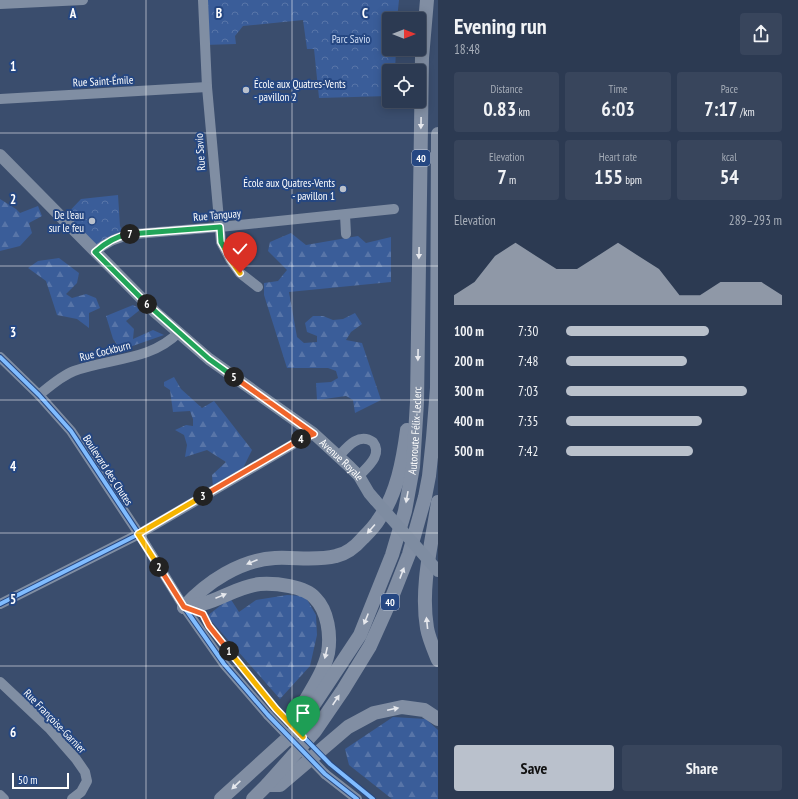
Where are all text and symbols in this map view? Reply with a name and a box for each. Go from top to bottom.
text: A [69,5,77,22]
text: B [216,5,222,22]
text: C [362,5,368,22]
north arrow [382,12,426,56]
map controls [382,12,426,108]
text: Evening run [454,12,547,40]
button: share [740,13,782,55]
park label: Parc Savio [332,32,371,46]
text: 18:48 [454,41,480,58]
text: 1 [10,58,16,75]
button: locate [382,64,426,108]
street label: Rue Saint-Émile [72,72,134,90]
place label: École aux Quatres-Vents - pavillon 2 [254,77,346,104]
text: Distance [490,82,523,96]
text: Time [608,82,628,96]
text: Pace [721,82,738,96]
marker: École aux Quatres-Vents - pavillon 2 [241,85,251,95]
text: 0.83 [483,96,516,122]
text: 6:03 [601,96,635,122]
text: 7:17 [704,96,738,122]
text: km [516,105,530,119]
text: /km [738,105,755,119]
one-way arrow [418,117,424,130]
street label: Rue Savio [192,133,208,171]
road number: 40 [412,150,430,166]
text: Elevation [489,150,524,164]
text: Heart rate [599,150,637,164]
text: kcal [722,150,737,164]
text: 7 [497,164,507,190]
text: 155 [594,164,623,190]
text: 54 [720,164,739,190]
text: m [507,173,516,187]
text: bpm [623,173,642,187]
place label: École aux Quatres-Vents - pavillon 1 [243,176,335,203]
marker: École aux Quatres-Vents - pavillon 1 [338,184,348,194]
text: 2 [10,191,16,208]
street label: Rue Tanguay [193,206,242,224]
place label: De l’eau sur le feu [49,208,84,235]
text: Elevation [454,212,496,229]
text: 289–293 m [729,212,782,229]
marker: De l’eau sur le feu [87,216,97,226]
pin: 7 [120,224,140,244]
text: 7 [127,227,133,241]
pin [223,232,257,273]
icon: check [229,238,251,260]
one-way arrow [416,247,422,260]
pin: 6 [137,294,157,314]
text: 6 [144,297,150,311]
text: 100 m [454,323,484,340]
text: 7:30 [518,323,538,340]
text: 3 [10,324,16,341]
street label: Rue Cockburn [78,338,132,364]
one-way arrow [414,349,421,361]
text: 200 m [454,353,484,370]
text: 7:48 [518,353,538,370]
pin: 5 [224,367,244,387]
text: 5 [231,370,237,384]
text: 300 m [454,383,484,400]
text: 7:03 [518,383,538,400]
street label: Autoroute Félix-Leclerc [405,386,424,476]
text: 400 m [454,413,484,430]
text: 7:35 [518,413,538,430]
pin: 4 [291,429,311,449]
street label: Boulevard des Chutes [80,432,136,508]
text: 4 [298,432,304,446]
street label: Avenue Royale [317,436,367,483]
text: 500 m [454,443,484,460]
text: 7:42 [518,443,538,460]
text: 4 [10,458,17,475]
pin: 3 [193,486,213,506]
text: 3 [200,489,206,503]
one-way arrow [404,490,410,503]
one-way arrow [367,523,376,534]
pin: 2 [149,557,169,577]
text: 2 [156,560,162,574]
one-way arrow [246,560,258,566]
one-way arrow [399,566,405,578]
text: 5 [10,591,16,608]
one-way arrow [216,593,228,599]
road number: 40 [381,594,399,610]
one-way arrow [362,614,368,626]
one-way arrow [423,617,430,629]
pin: 1 [219,641,239,661]
text: 1 [226,644,232,658]
one-way arrow [323,647,329,659]
street label: Rue Françoise-Garnier [21,686,89,756]
one-way arrow [332,695,340,705]
pin [286,696,320,737]
icon: arrive [292,702,314,724]
one-way arrow [386,705,399,711]
text: 6 [10,724,16,741]
button: Save [454,745,614,791]
button: Share [622,745,782,791]
scale bar [12,771,69,790]
text: 50 m [18,773,37,787]
one-way arrow [231,780,241,790]

